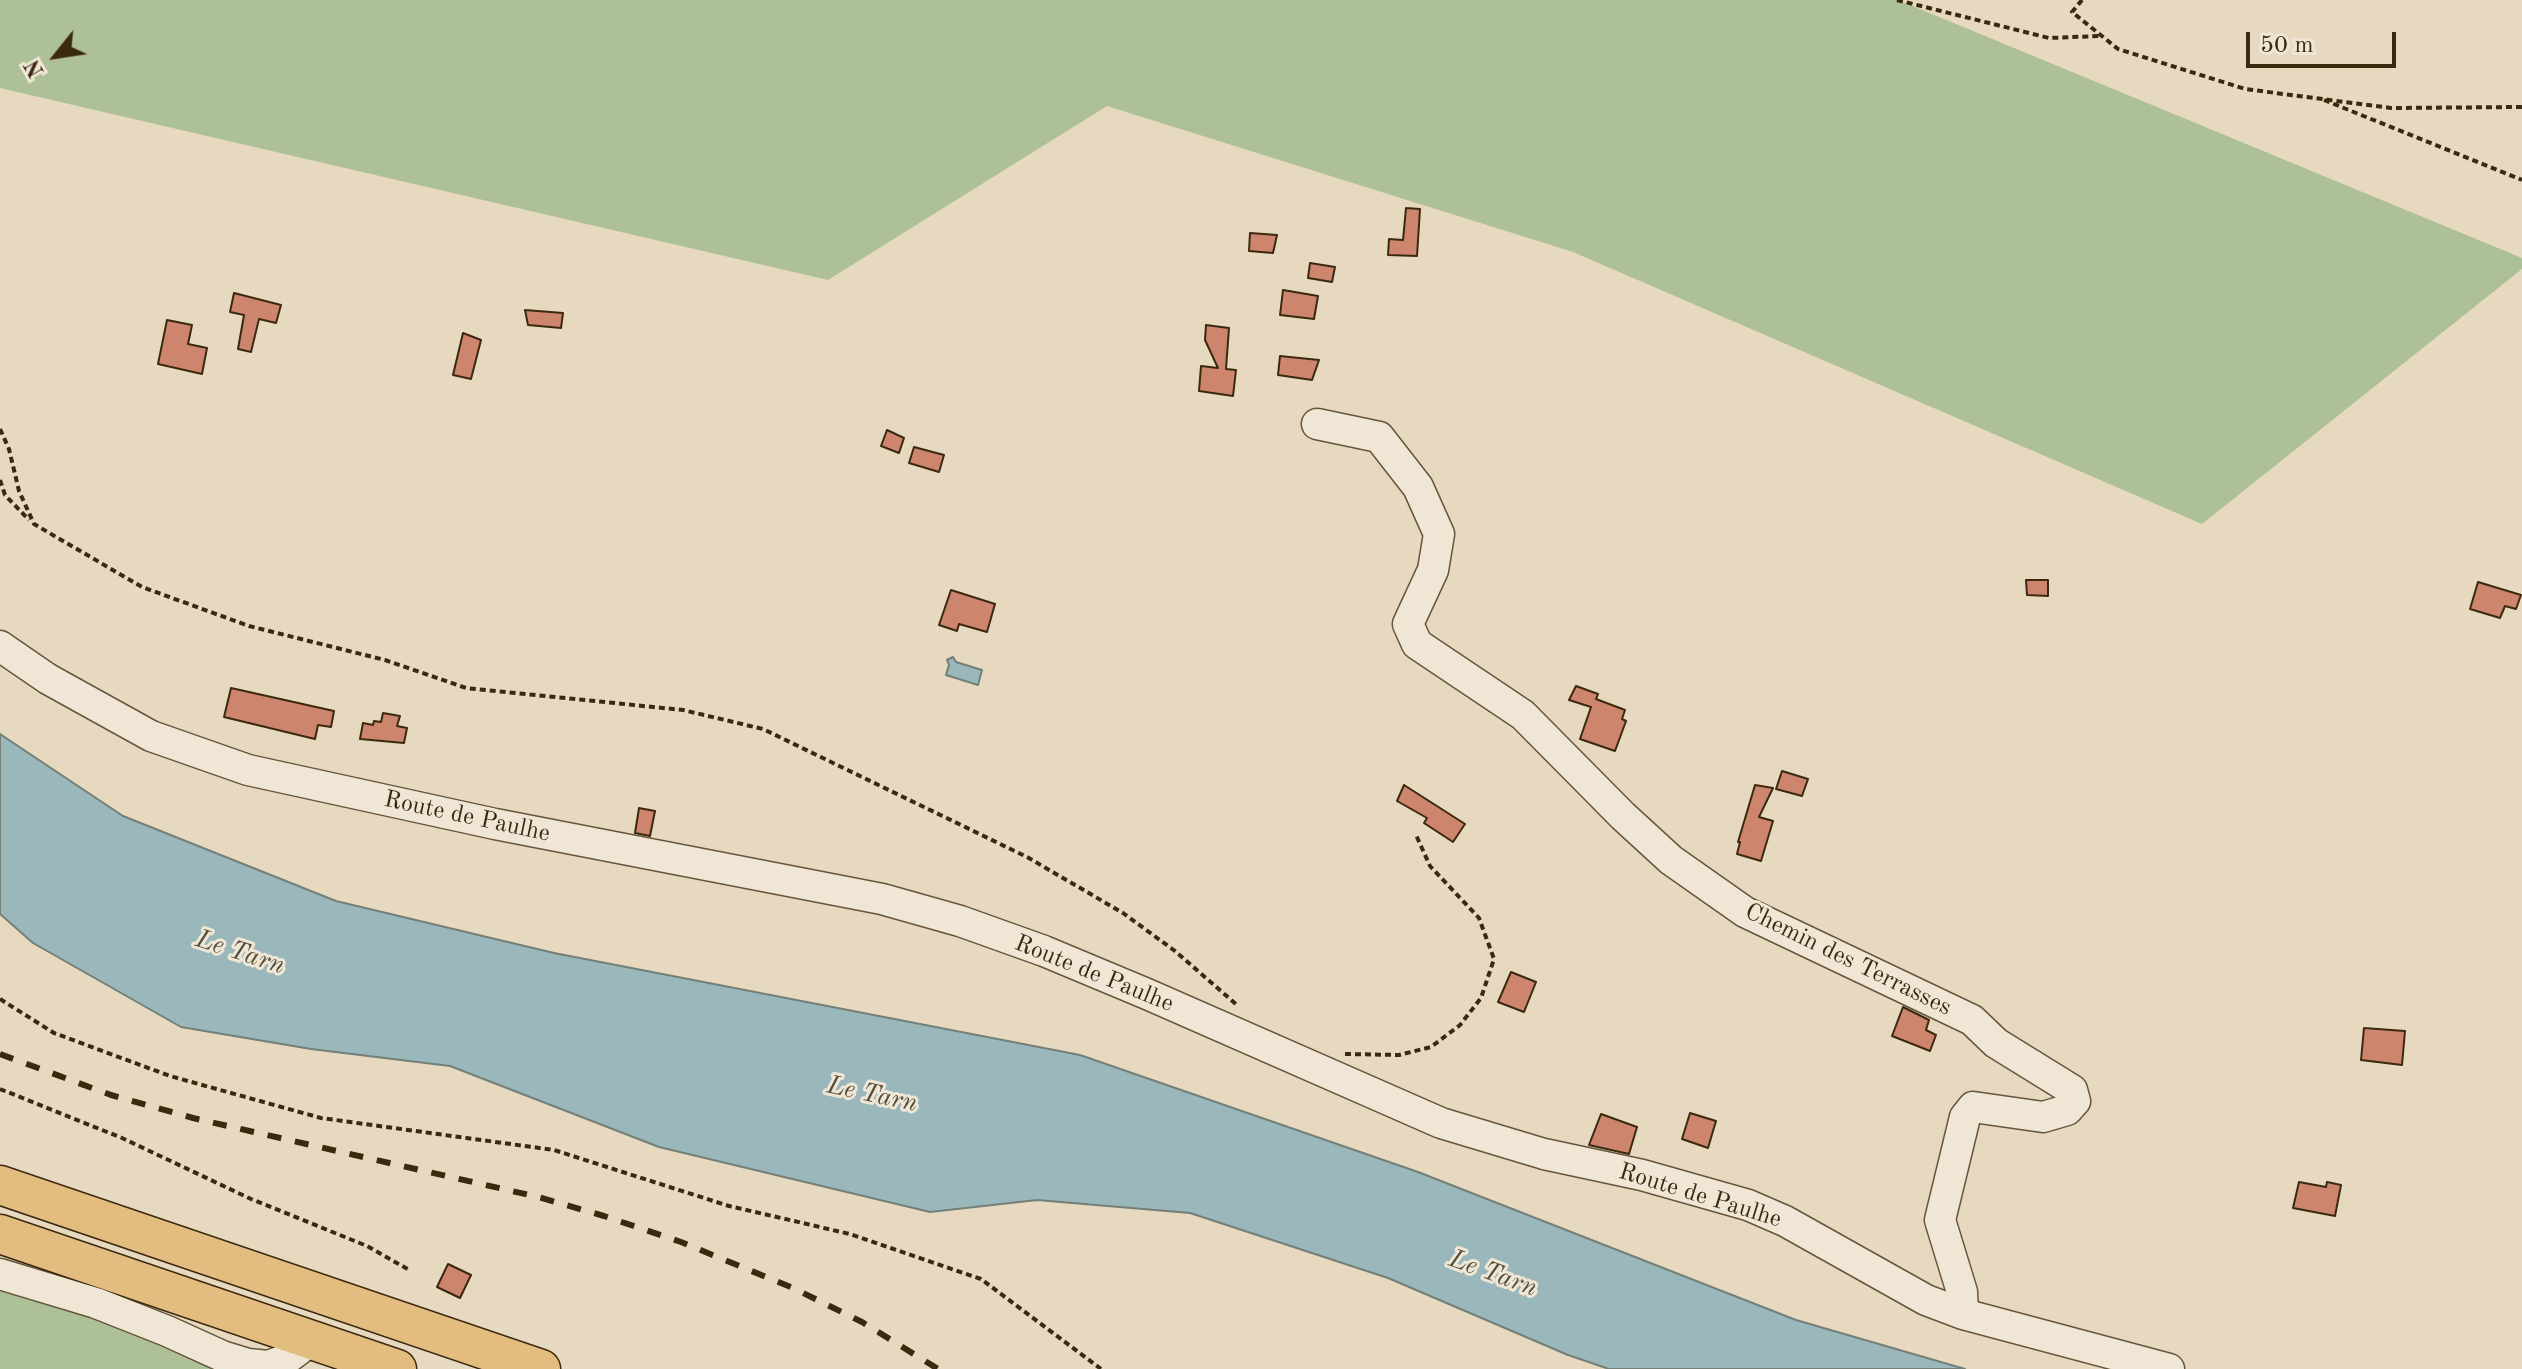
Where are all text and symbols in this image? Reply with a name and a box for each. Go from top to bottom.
north arrow [16,16,96,96]
scale bar [2250,16,2400,66]
text: 50 m [2260,34,2314,58]
text: N [21,55,49,81]
street label: Route de Paulhe [381,785,553,849]
street label: Chemin des Terrasses [1740,897,1956,1023]
water label: Le Tarn [191,924,289,982]
street label: Route de Paulhe [1010,929,1178,1019]
water label: Le Tarn [824,1070,920,1120]
street label: Route de Paulhe [1615,1158,1785,1234]
water label: Le Tarn [1444,1244,1542,1304]

